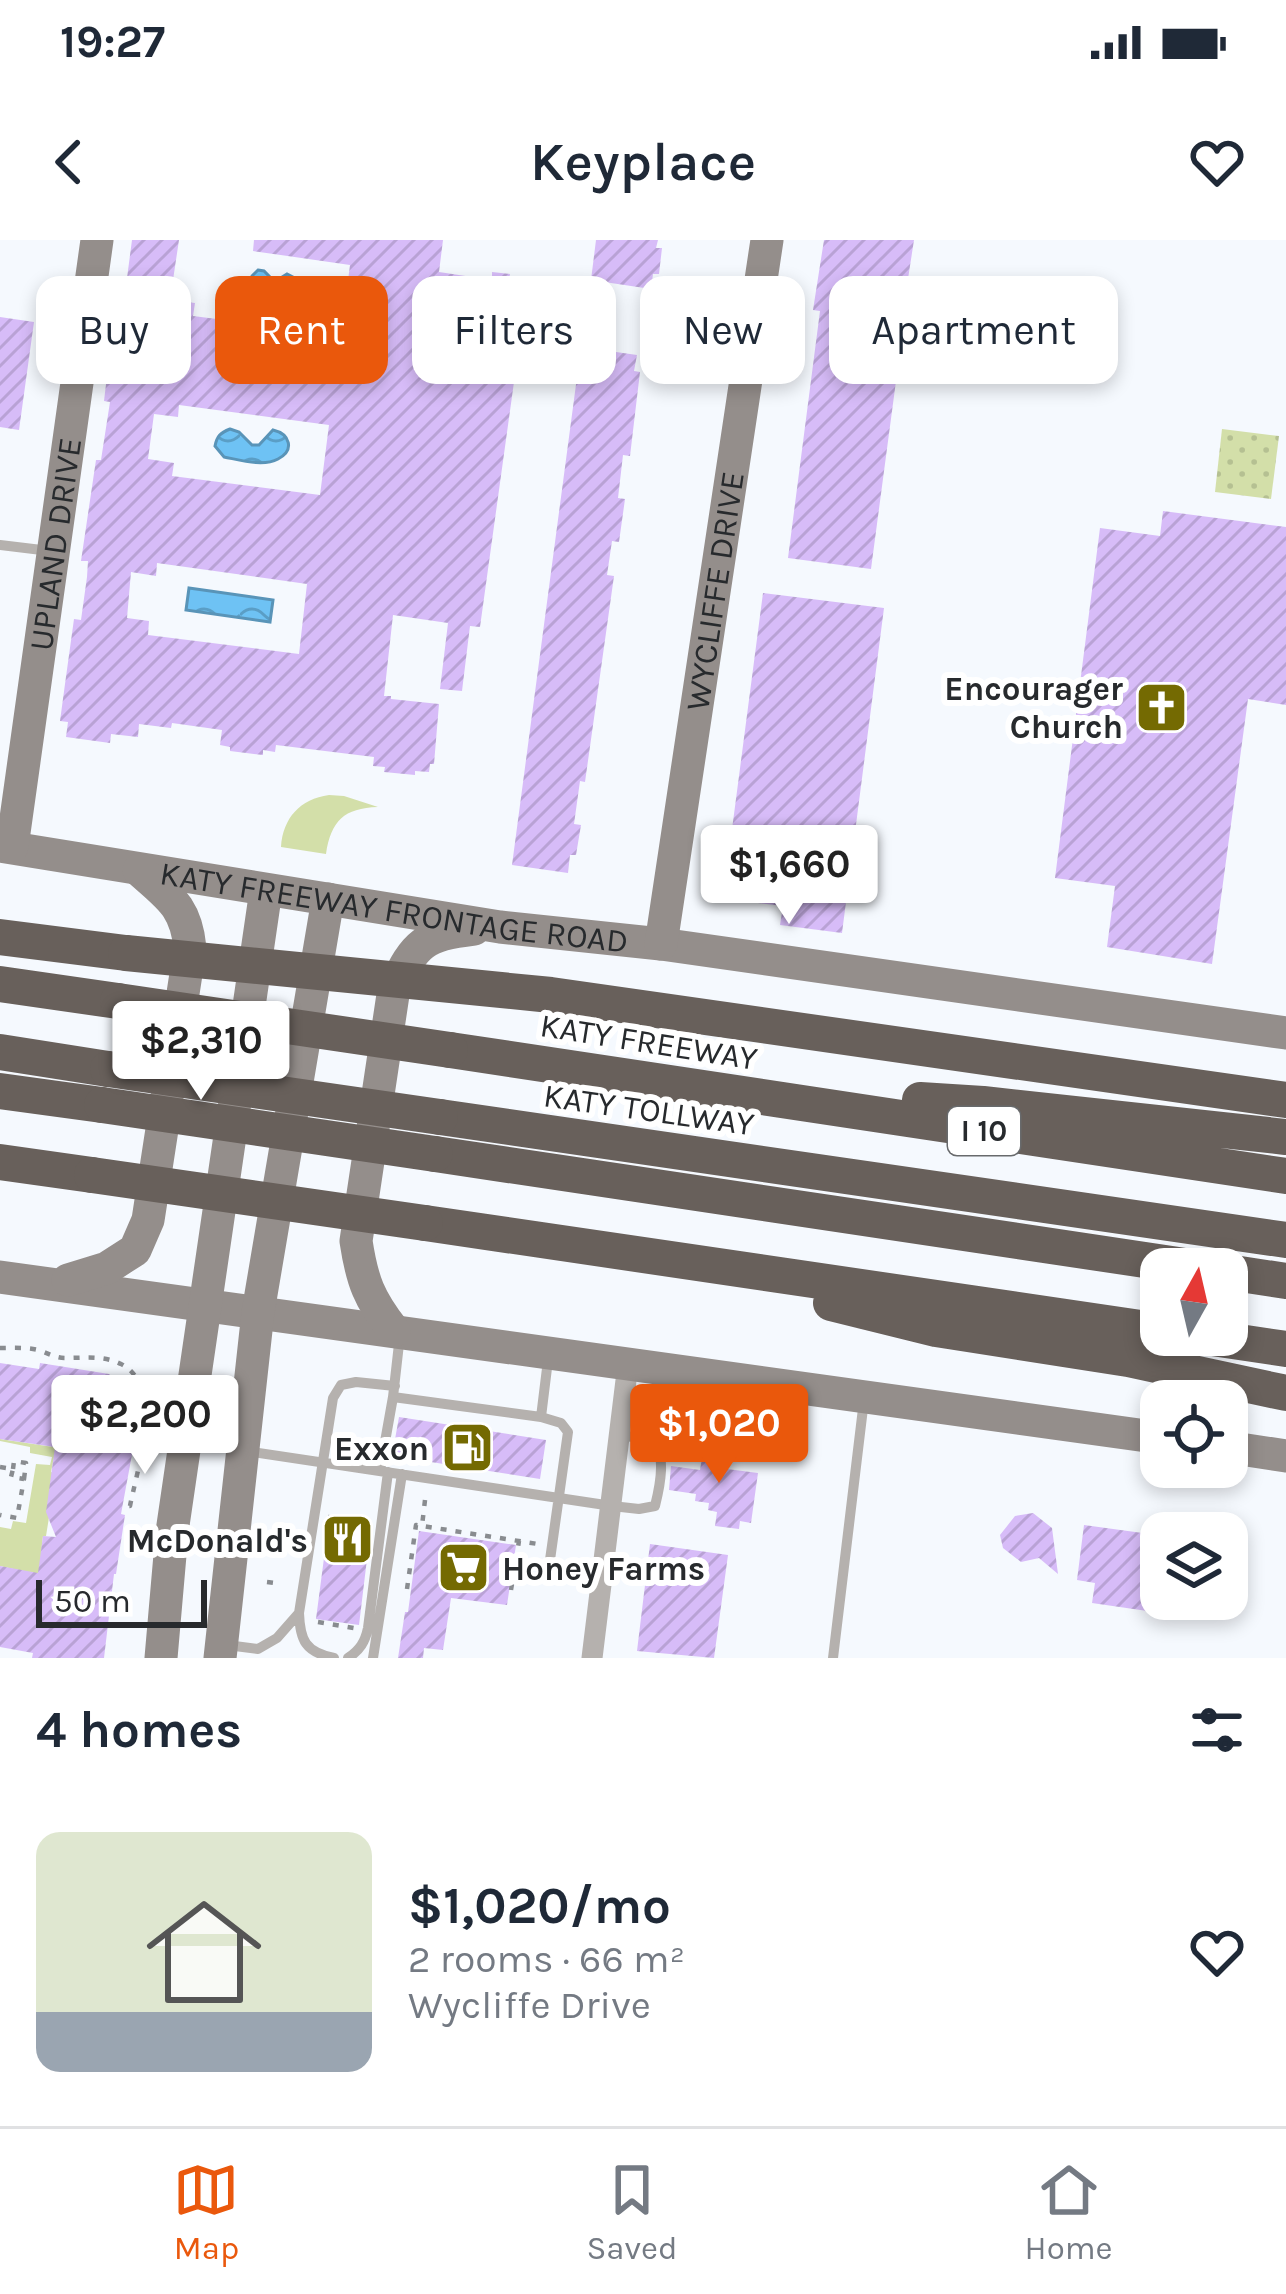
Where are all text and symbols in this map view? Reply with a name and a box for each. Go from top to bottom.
text: 19:27 [60,16,165,68]
icon: back [36,129,102,195]
icon: heart [1184,129,1250,195]
text: Keyplace [530,130,756,194]
chip: Buy [36,276,191,384]
chip: Rent [215,276,388,384]
chip: Filters [412,276,616,384]
chip: New [640,276,805,384]
chip: Apartment [829,276,1118,384]
street label: UPLAND DRIVE [22,435,89,653]
street label: WYCLIFFE DRIVE [678,469,752,713]
place label: Encourager Church [944,670,1123,746]
church icon: Encourager Church [1134,679,1190,735]
pin: $1,660 [691,825,887,927]
text: $1,660 [728,841,850,887]
street label: KATY FREEWAY FRONTAGE ROAD [157,854,630,960]
pin: $2,310 [103,1001,299,1103]
street label: KATY FREEWAY [538,1006,760,1078]
text: $2,310 [139,1017,263,1063]
street label: KATY TOLLWAY [541,1076,757,1144]
road number: I 10 [948,1107,1020,1155]
north arrow [1140,1248,1248,1356]
map controls [1140,1248,1248,1620]
pin: $2,200 [47,1375,243,1477]
button: locate [1140,1380,1248,1488]
pin: $1,020 [621,1384,817,1486]
text: $2,200 [78,1391,212,1437]
text: $1,020 [657,1400,781,1446]
fuel station icon: Exxon [440,1420,496,1476]
place label: Exxon [334,1430,429,1468]
restaurant icon: McDonald's [319,1512,375,1568]
button: layers [1140,1512,1248,1620]
place label: McDonald's [127,1522,308,1560]
supermarket icon: Honey Farms [435,1540,491,1596]
place label: Honey Farms [502,1550,705,1588]
scale bar [36,1574,207,1627]
text: 50 m [54,1582,131,1620]
icon: filters [1184,1697,1250,1763]
text: 4 homes [36,1700,242,1760]
text: $1,020/mo [408,1876,671,1936]
icon: home [132,1880,276,2024]
icon: heart [1184,1919,1250,1985]
text: 2 rooms · 66 m² [408,1936,685,1982]
text: Wycliffe Drive [408,1982,651,2028]
tab: Map [173,2157,239,2267]
tab: Saved [586,2157,678,2267]
tab: Home [1025,2157,1113,2267]

